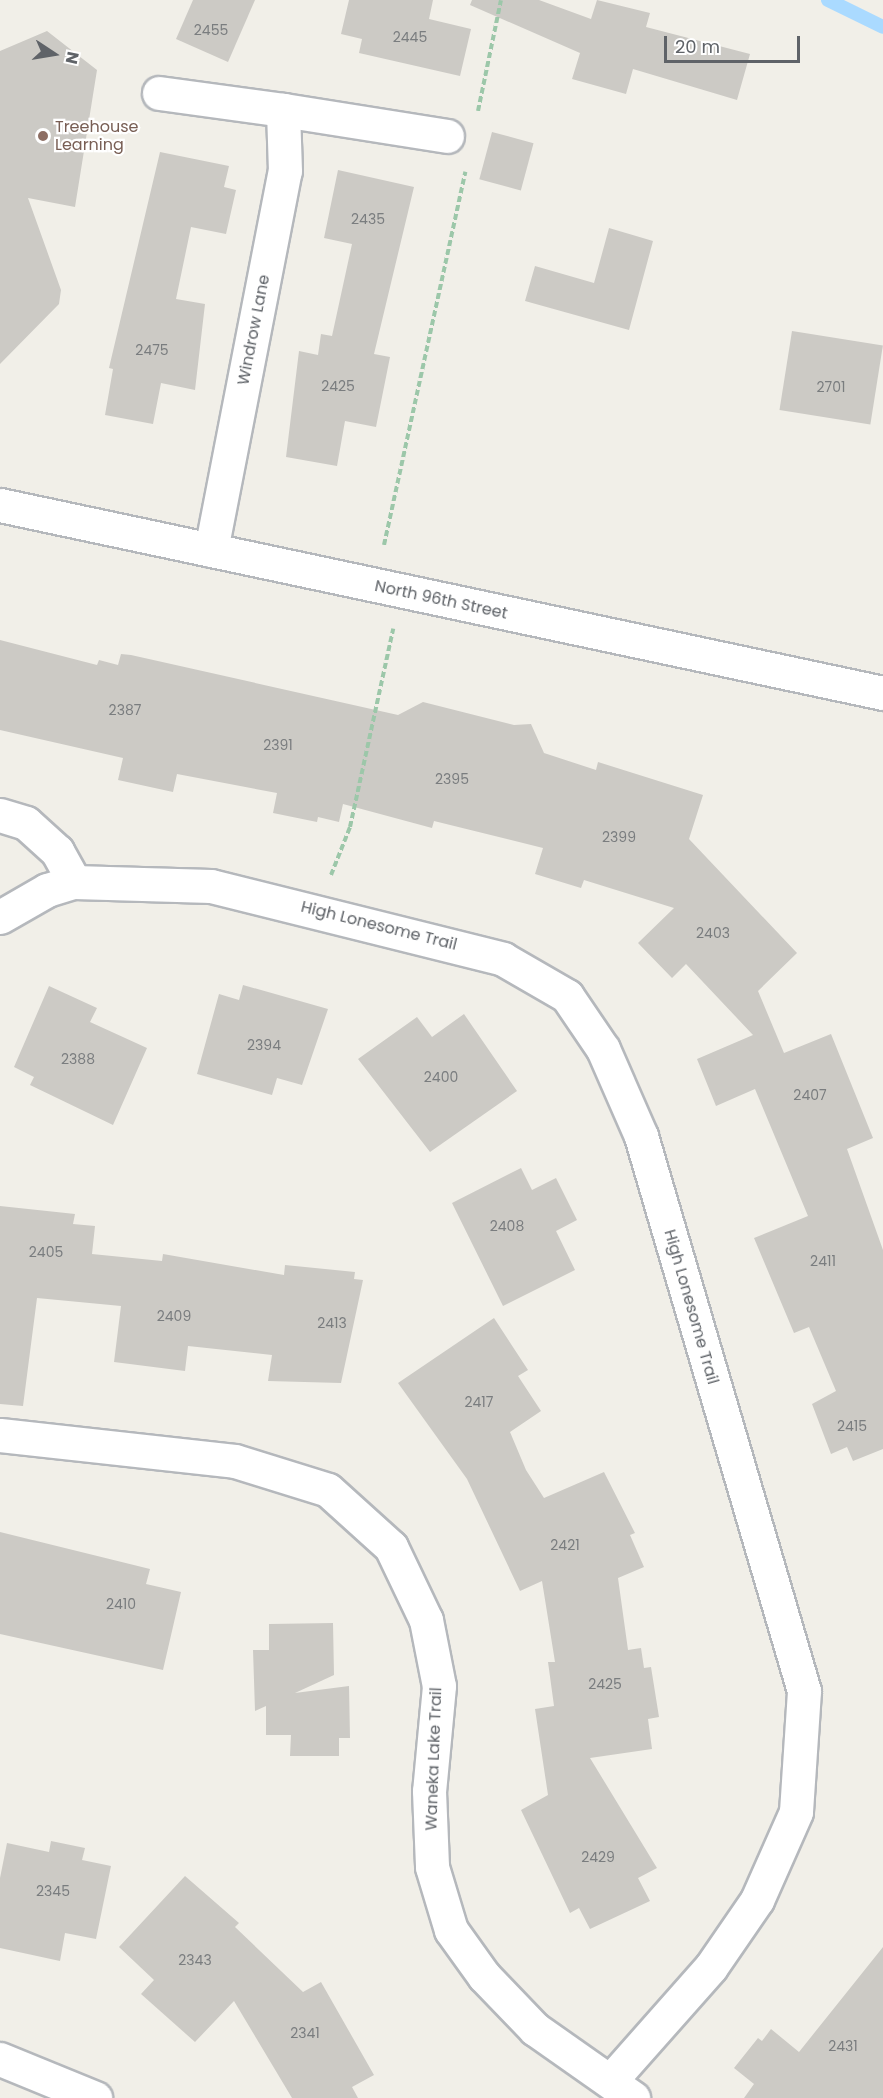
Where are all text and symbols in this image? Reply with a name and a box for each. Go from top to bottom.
house number: 2455 [194,22,228,38]
north arrow [24,24,84,84]
scale bar [667,24,804,62]
house number: 2445 [393,29,427,45]
text: 20 m [675,34,720,59]
text: N [60,50,85,66]
place label: Treehouse Learning [55,117,138,155]
marker: Treehouse Learning [36,129,50,143]
house number: 2435 [351,211,385,227]
street label: Windrow Lane [234,273,274,387]
house number: 2475 [135,342,169,358]
house number: 2425 [321,378,355,394]
house number: 2701 [817,379,845,395]
street label: North 96th Street [373,577,509,623]
house number: 2387 [109,702,141,718]
house number: 2391 [263,737,293,753]
house number: 2395 [435,771,469,787]
house number: 2399 [602,829,636,845]
street label: High Lonesome Trail [299,897,459,955]
house number: 2403 [696,925,730,941]
house number: 2394 [247,1037,281,1053]
house number: 2388 [61,1051,95,1067]
house number: 2400 [424,1069,458,1085]
house number: 2407 [793,1087,827,1103]
house number: 2408 [490,1218,524,1234]
street label: High Lonesome Trail [660,1227,722,1387]
house number: 2405 [29,1244,63,1260]
house number: 2411 [810,1253,836,1269]
house number: 2409 [157,1308,191,1324]
house number: 2413 [317,1315,347,1331]
house number: 2417 [465,1394,493,1410]
house number: 2415 [837,1418,867,1434]
house number: 2421 [550,1537,580,1553]
house number: 2410 [106,1596,136,1612]
house number: 2425 [588,1676,622,1692]
street label: Waneka Lake Trail [422,1687,446,1831]
house number: 2429 [581,1849,615,1865]
house number: 2345 [36,1883,70,1899]
house number: 2343 [178,1952,212,1968]
house number: 2341 [290,2025,320,2041]
house number: 2431 [828,2038,858,2054]

